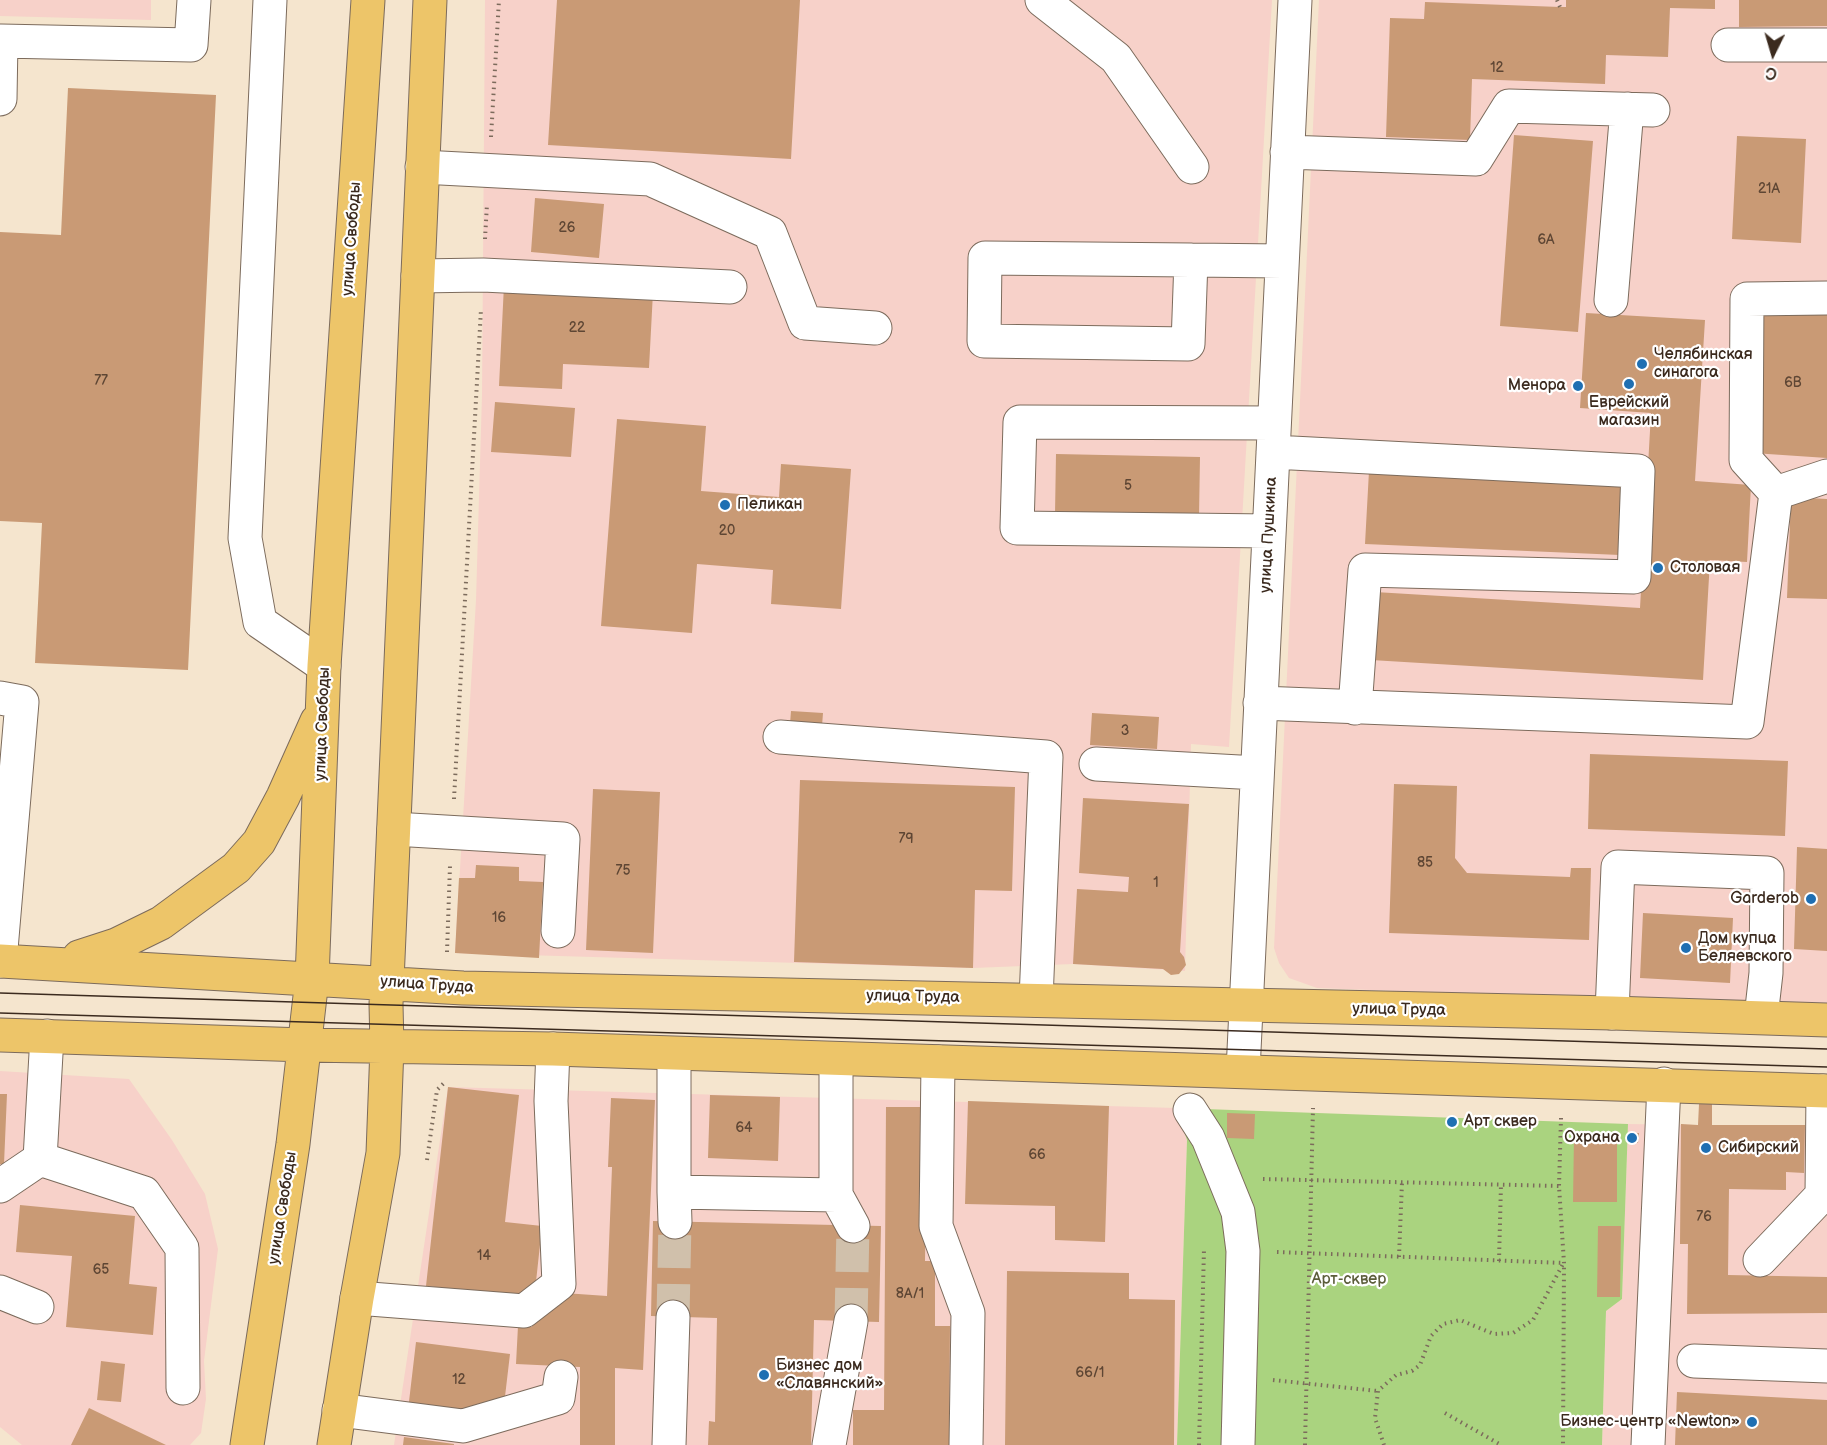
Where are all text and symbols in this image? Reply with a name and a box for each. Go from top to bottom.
north arrow [1743,24,1803,84]
house number: 12 [1490,60,1504,76]
text: С [1765,62,1778,82]
street label: улица Свободы [338,181,366,297]
house number: 21А [1758,181,1780,197]
house number: 26 [559,220,575,236]
house number: 6А [1537,232,1555,248]
house number: 22 [569,320,585,336]
place label: Челябинская синагога [1654,345,1753,383]
marker: Челябинская синагога [1635,357,1649,371]
house number: 77 [94,373,108,389]
house number: 6В [1784,375,1802,391]
place label: Менора [1508,376,1566,396]
marker: Еврейский магазин [1622,377,1636,391]
marker: Менора [1571,379,1585,393]
place label: Еврейский магазин [1589,393,1669,431]
street label: улица Пушкина [1256,476,1282,594]
house number: 5 [1124,478,1132,494]
place label: Пеликан [737,495,803,515]
marker: Пеликан [718,498,732,512]
house number: 20 [719,523,735,539]
place label: Столовая [1670,558,1740,578]
marker: Столовая [1651,561,1665,575]
street label: улица Свободы [311,667,335,781]
house number: 3 [1121,723,1129,739]
house number: 79 [899,831,913,847]
house number: 85 [1417,855,1433,871]
house number: 75 [616,863,630,879]
house number: 1 [1153,875,1159,891]
place label: Garderob [1730,889,1799,909]
marker: Garderob [1804,892,1818,906]
house number: 16 [492,910,506,926]
place label: Дом купца Беляевского [1698,929,1792,967]
marker: Дом купца Беляевского [1679,941,1693,955]
street label: улица Труда [380,972,474,998]
street label: улица Труда [866,987,960,1007]
street label: улица Труда [1352,1000,1446,1020]
place label: Арт сквер [1464,1112,1537,1132]
marker: Арт сквер [1445,1115,1459,1129]
house number: 64 [735,1120,753,1136]
place label: Охрана [1564,1128,1620,1148]
marker: Охрана [1625,1131,1639,1145]
place label: Сибирский [1718,1138,1799,1158]
marker: Сибирский [1699,1141,1713,1155]
house number: 66 [1028,1147,1046,1163]
street label: улица Свободы [265,1150,301,1266]
house number: 76 [1696,1209,1712,1225]
house number: 14 [477,1248,491,1264]
house number: 65 [93,1262,109,1278]
park label: Арт-сквер [1312,1270,1386,1290]
house number: 8А/1 [896,1286,924,1302]
place label: Бизнес дом «Славянский» [776,1356,883,1394]
house number: 66/1 [1076,1365,1104,1381]
marker: Бизнес дом «Славянский» [757,1368,771,1382]
house number: 12 [452,1372,466,1388]
place label: Бизнес-центр «Newton» [1560,1412,1740,1432]
marker: Бизнес-центр «Newton» [1745,1415,1759,1429]

